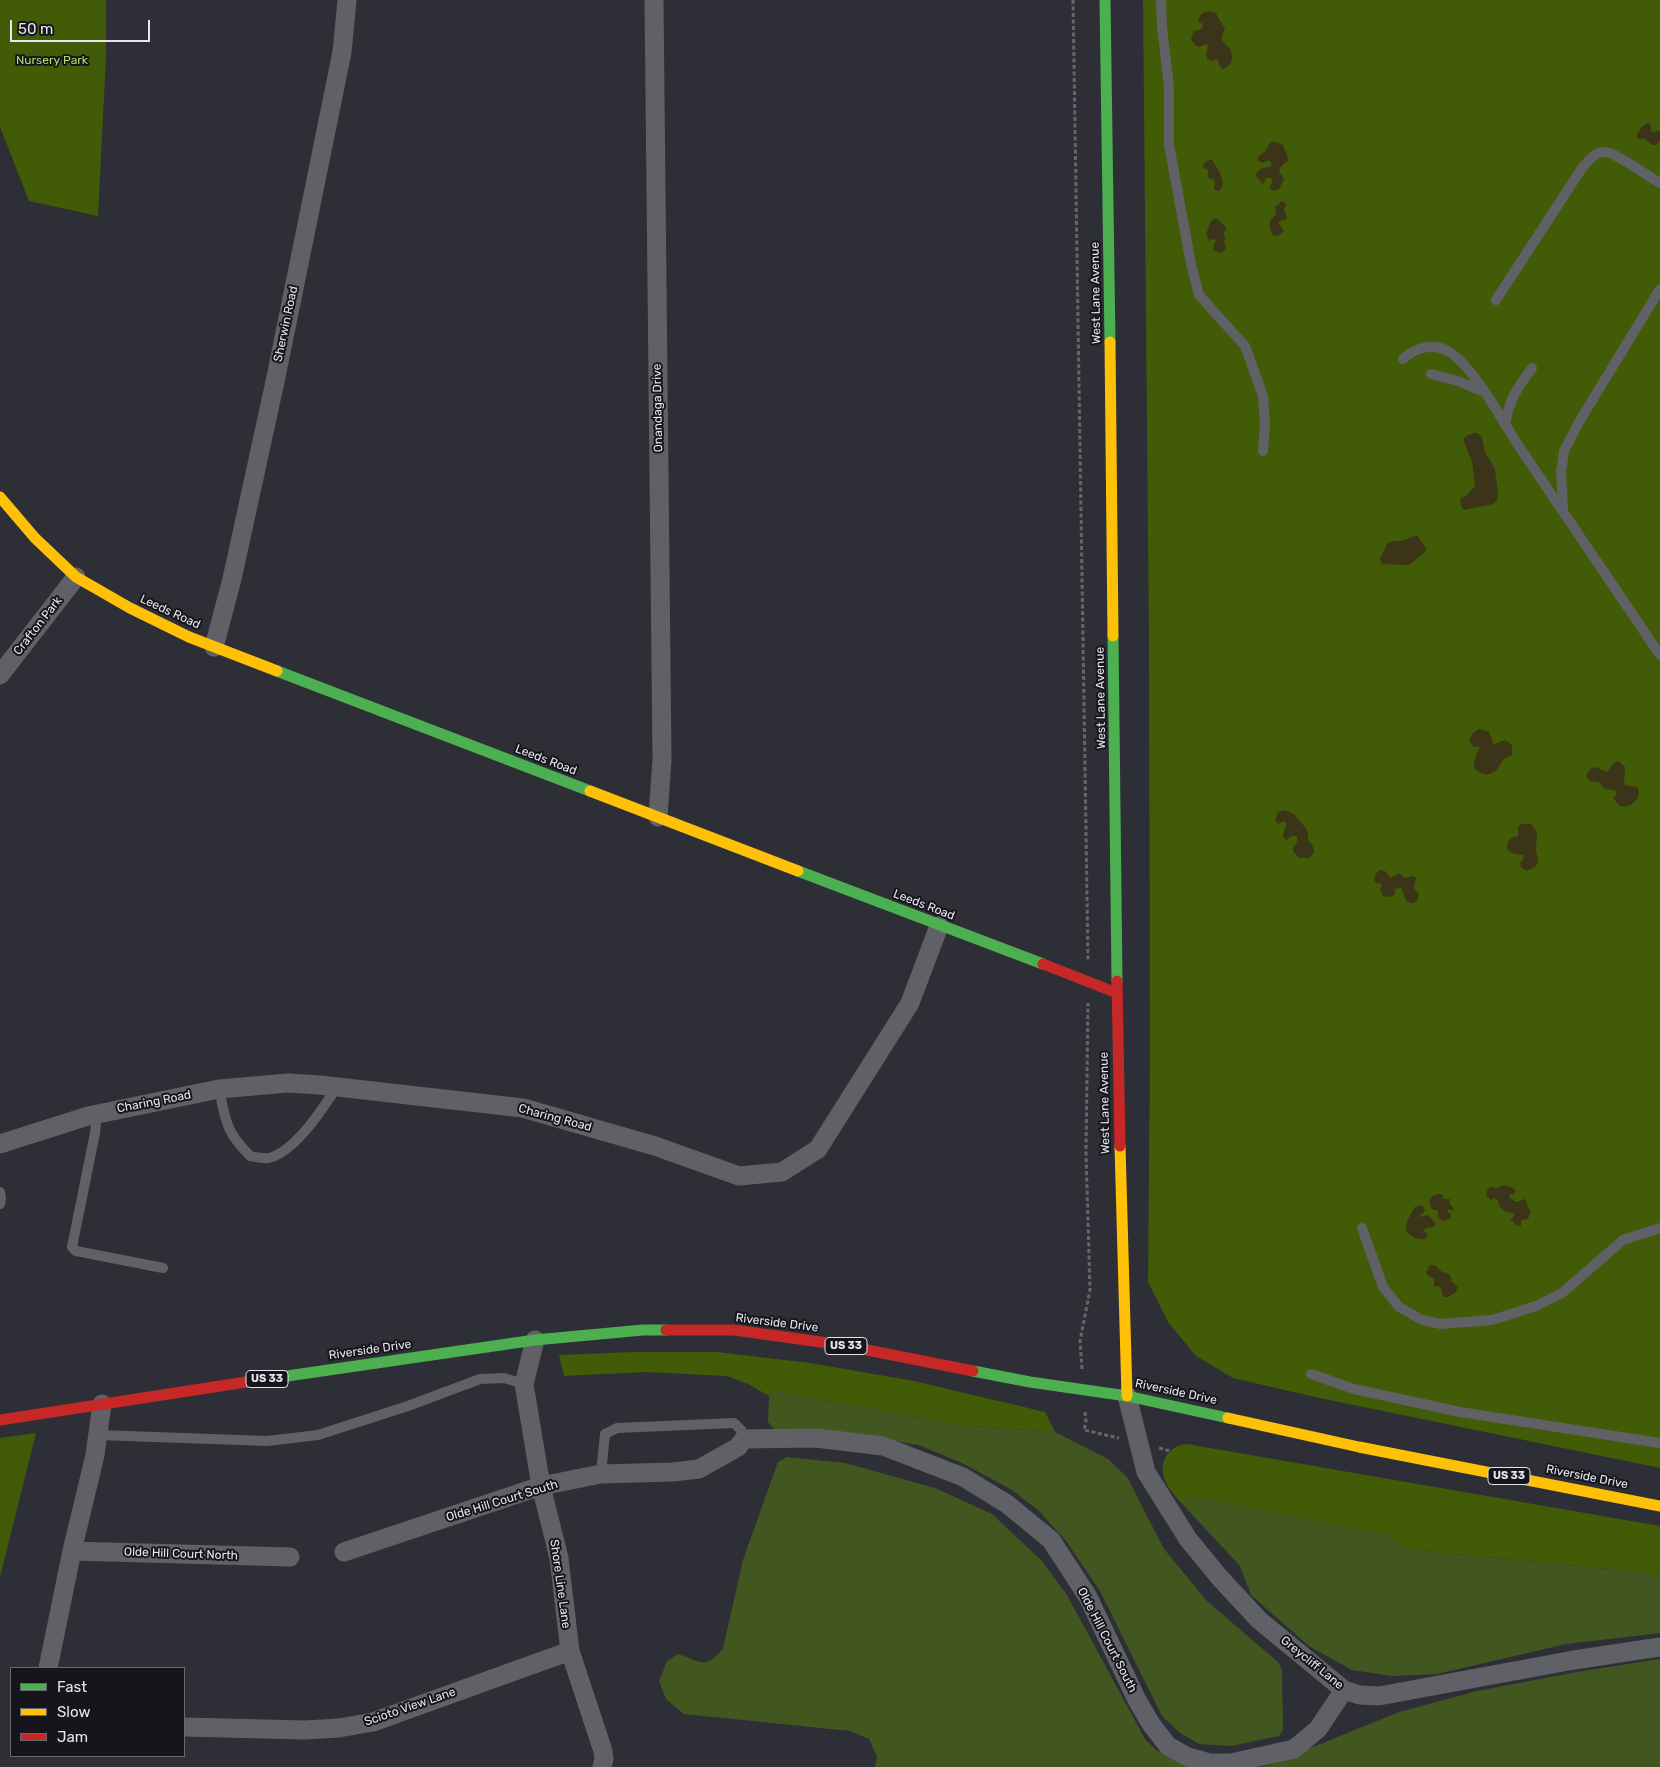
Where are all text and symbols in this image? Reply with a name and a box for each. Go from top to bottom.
scale bar [12,10,152,42]
text: 50 m [18,20,53,38]
park label: Nursery Park [16,54,88,68]
street label: West Lane Avenue [1088,242,1104,344]
street label: Sherwin Road [271,285,301,363]
street label: Onandaga Drive [650,364,666,452]
street label: Leeds Road [138,592,202,632]
street label: Crafton Park [11,594,65,658]
street label: West Lane Avenue [1093,647,1109,749]
street label: Leeds Road [513,742,579,778]
street label: Leeds Road [891,887,957,923]
street label: West Lane Avenue [1097,1052,1113,1154]
street label: Charing Road [116,1088,192,1116]
street label: Charing Road [517,1101,593,1135]
street label: Riverside Drive [735,1311,819,1335]
street label: Riverside Drive [328,1337,412,1363]
road number: US 33 [825,1338,867,1354]
road number: US 33 [246,1370,288,1388]
street label: Riverside Drive [1134,1376,1218,1408]
street label: Riverside Drive [1545,1462,1629,1492]
road number: US 33 [1488,1468,1530,1484]
street label: Olde Hill Court South [444,1477,560,1525]
street label: Shore Line Lane [547,1539,573,1629]
street label: Olde Hill Court North [124,1545,238,1563]
street label: Olde Hill Court South [1074,1585,1140,1695]
street label: Greycliff Lane [1278,1633,1346,1693]
legend [10,1667,185,1757]
text: Fast [57,1678,87,1696]
street label: Scioto View Lane [362,1685,458,1729]
text: Slow [57,1703,90,1721]
text: Jam [57,1728,88,1746]

